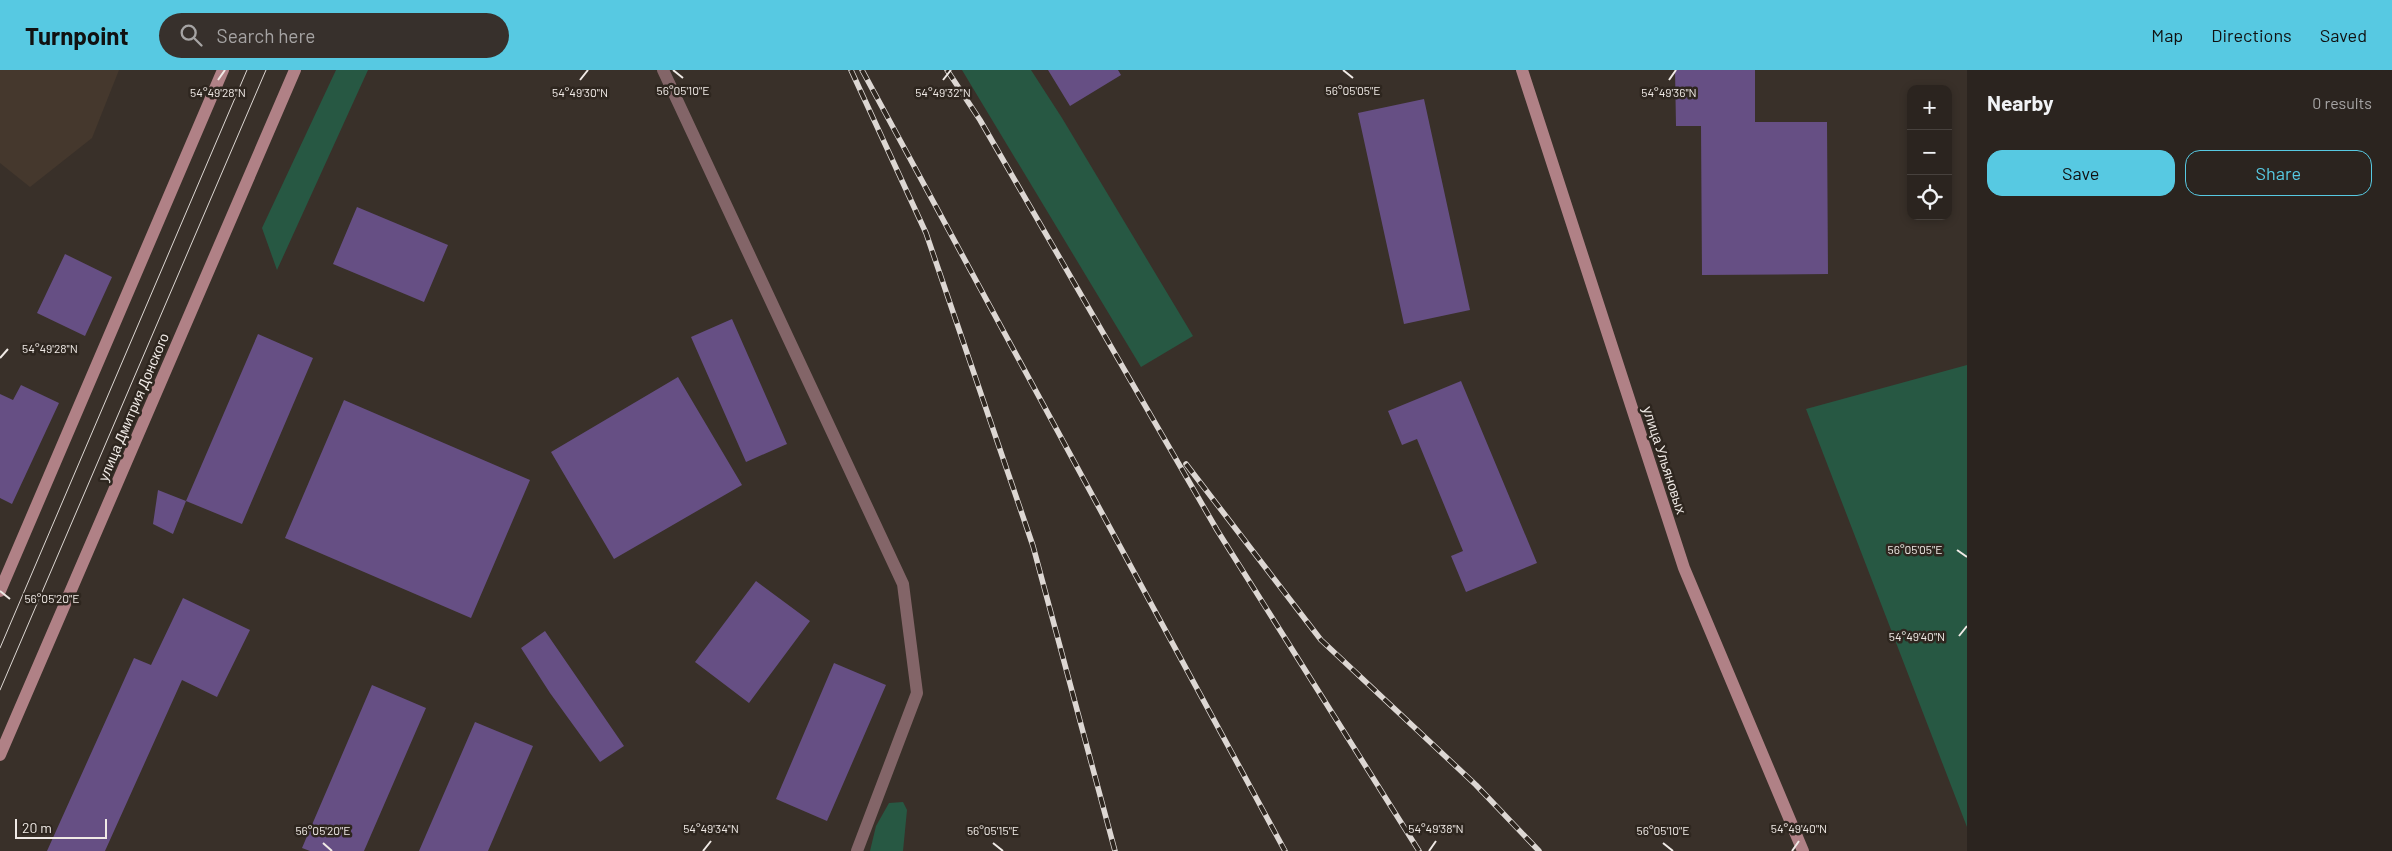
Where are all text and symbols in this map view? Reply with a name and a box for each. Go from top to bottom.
search box [159,13,509,58]
text: Turnpoint [25,21,129,50]
icon: search [177,21,205,49]
text: Search here [217,24,315,47]
text: Map [2151,24,2183,46]
text: Directions [2211,24,2292,46]
text: Saved [2320,24,2367,46]
text: 56°05'10"E [657,83,709,97]
text: 56°05'05"E [1326,83,1380,97]
text: 54°49'28"N [190,85,246,99]
text: 54°49'30"N [552,85,608,99]
text: 54°49'32"N [915,85,971,99]
text: 54°49'36"N [1641,85,1697,99]
map controls [1907,85,1952,220]
button: + [1907,85,1952,130]
text: Nearby [1987,90,2053,115]
text: 0 results [2312,93,2372,112]
button: − [1907,130,1952,175]
button: Save [1987,150,2175,196]
button: Share [2185,150,2372,196]
button: locate [1907,175,1952,220]
street label: улица Дмитрия Донского [94,330,172,484]
text: 54°49'28"N [22,341,78,355]
street label: улица Ульяновых [1640,404,1690,516]
text: 56°05'05"E [1888,542,1942,556]
text: 56°05'20"E [24,591,80,605]
text: 54°49'40"N [1889,629,1945,643]
scale bar [15,816,108,839]
text: 20 m [22,819,52,836]
text: 54°49'34"N [683,821,739,835]
text: 54°49'38"N [1408,821,1464,835]
text: 54°49'40"N [1771,821,1827,835]
text: 56°05'20"E [295,823,351,837]
text: 56°05'15"E [967,823,1019,837]
text: 56°05'10"E [1637,823,1689,837]

